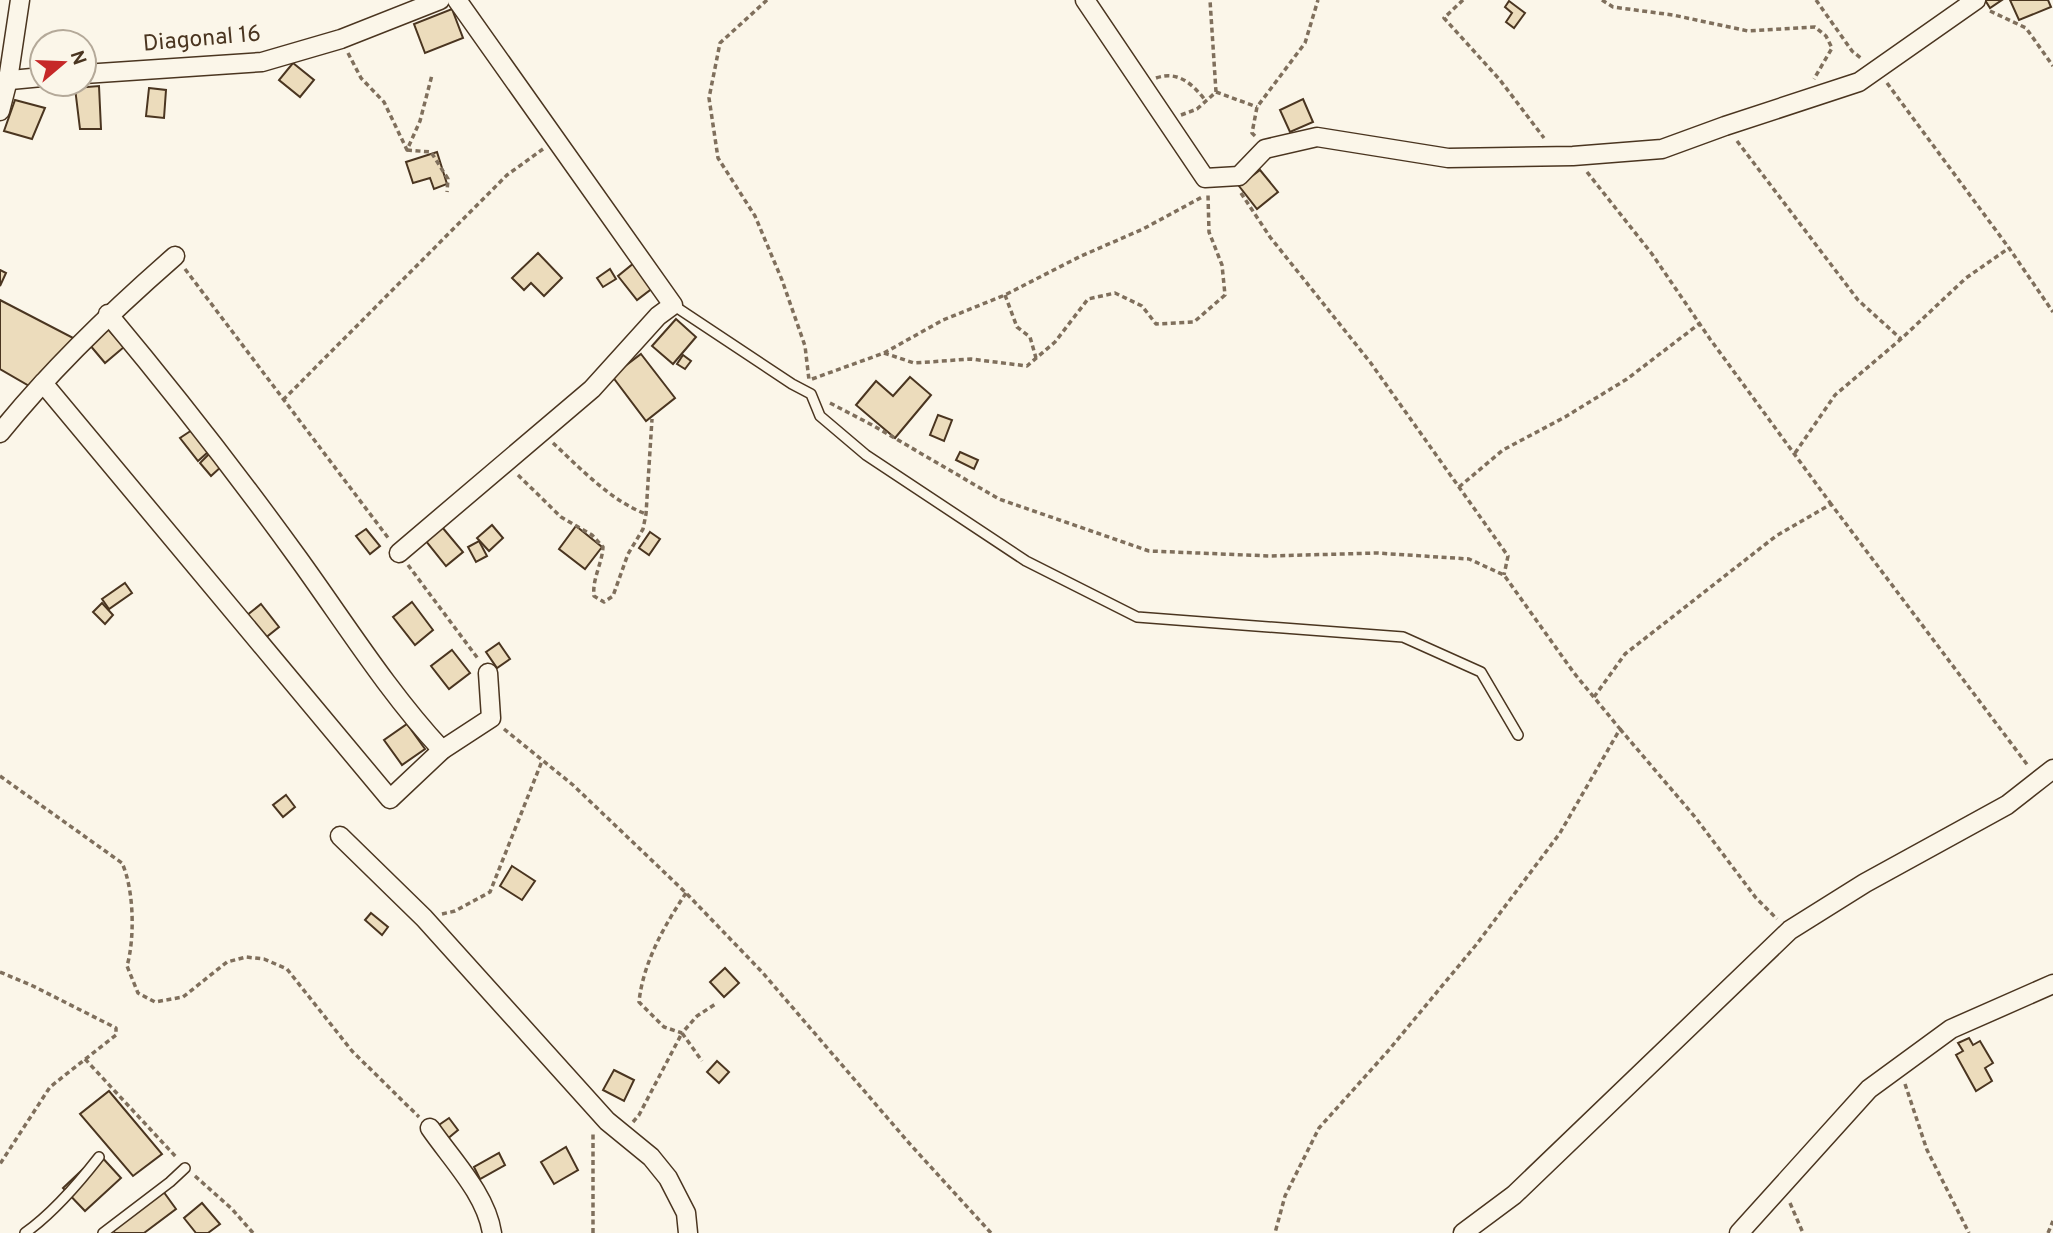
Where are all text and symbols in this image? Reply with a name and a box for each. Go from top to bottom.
street label: Diagonal 16 [142,20,262,60]
north arrow [28,28,98,98]
text: N [64,48,91,68]

